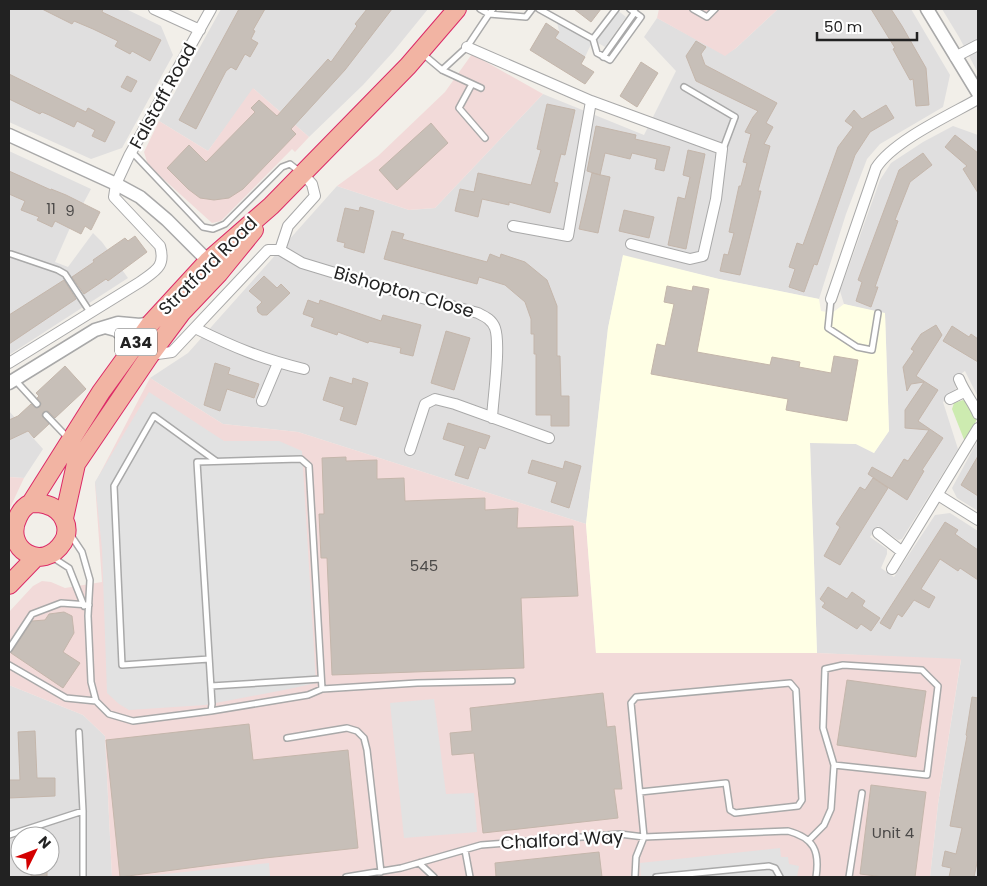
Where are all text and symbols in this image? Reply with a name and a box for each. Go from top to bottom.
scale bar [817,10,917,42]
text: 50 m [824,16,862,37]
street label: Falstaff Road [123,38,202,153]
house number: 11 [46,198,56,219]
house number: 9 [65,200,75,221]
street label: Stratford Road [153,211,263,321]
street label: Bishopton Close [331,260,477,324]
road number: A34 [115,328,157,356]
house number: 545 [410,555,438,576]
house number: Unit 4 [872,822,914,843]
street label: Chalford Way [500,824,624,855]
north arrow [10,826,60,876]
text: N [34,832,56,853]

